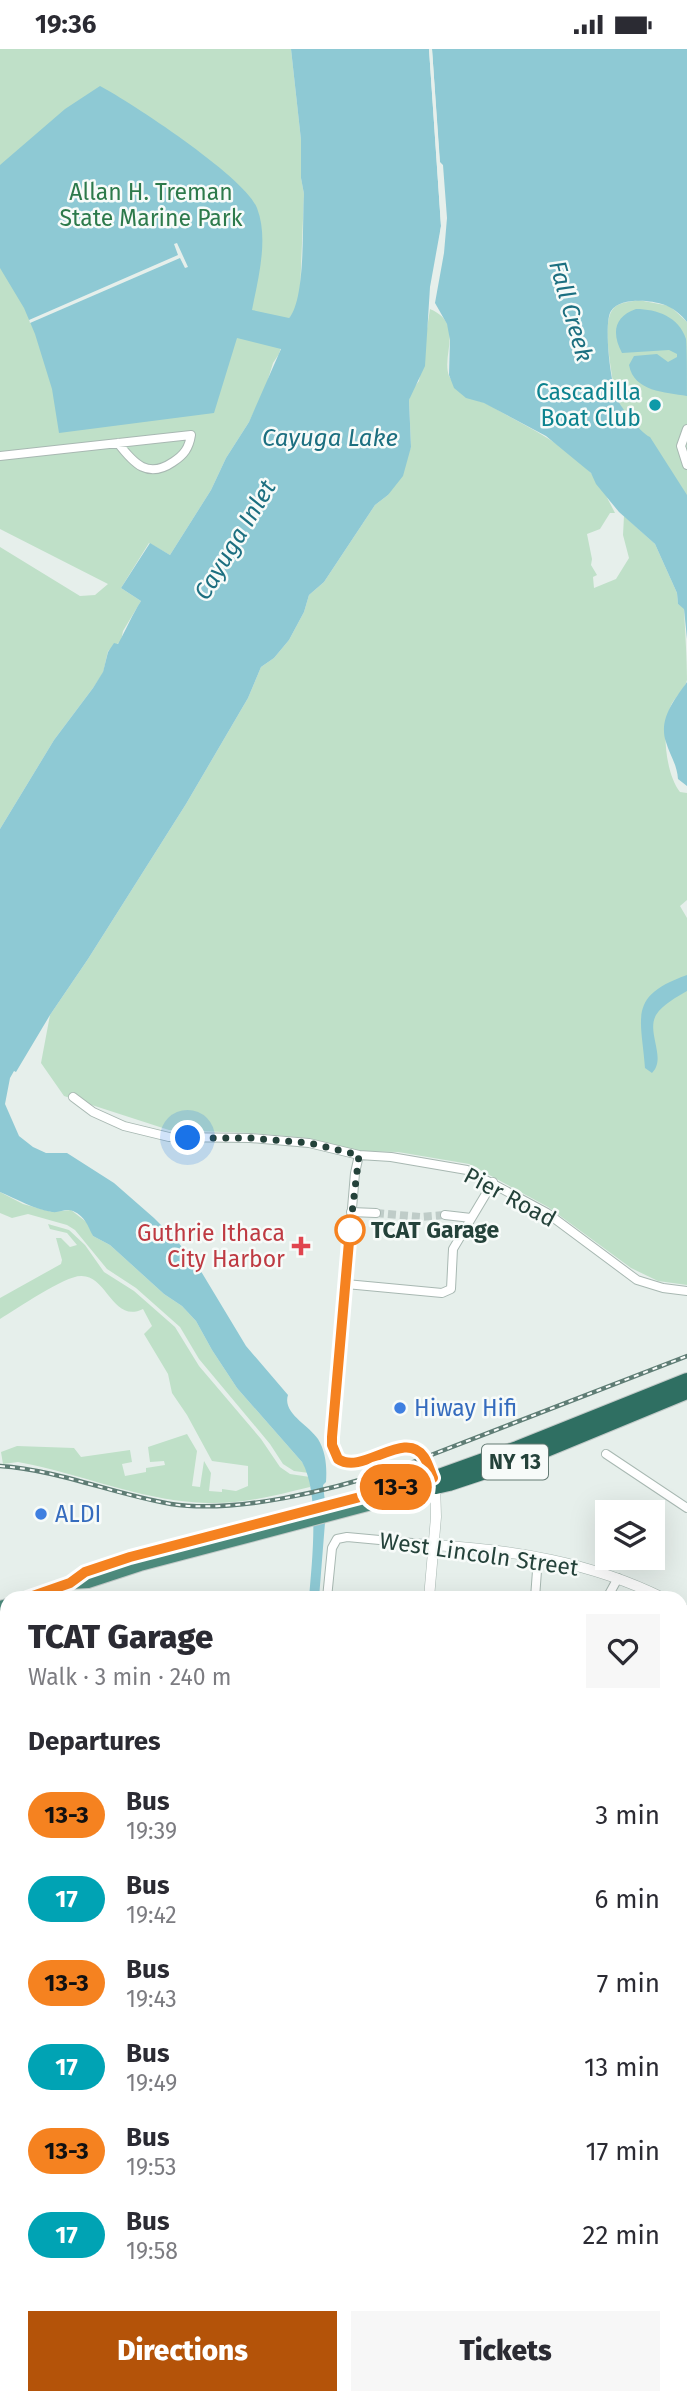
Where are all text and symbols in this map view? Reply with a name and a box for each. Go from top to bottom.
text: 19:36 [35,9,96,40]
park label: Allan H. Treman State Marine Park [60,178,243,232]
water label: Fall Creek [543,257,599,365]
place label: Cascadilla Boat Club [536,378,641,432]
marker: Cascadilla Boat Club [647,397,663,413]
water label: Cayuga Lake [262,424,398,452]
water label: Cayuga Inlet [188,475,282,605]
your location [170,1120,205,1155]
street label: Pier Road [459,1161,561,1233]
marker: TCAT Garage [335,1215,365,1245]
place label: TCAT Garage [371,1216,500,1244]
place label: Guthrie Ithaca City Harbor [137,1219,285,1273]
marker: Guthrie Ithaca City Harbor [291,1236,311,1256]
place label: Hiway Hifi [414,1394,517,1422]
marker: Hiway Hifi [392,1400,408,1416]
road number: NY 13 [482,1445,548,1479]
line badge: 13-3 [347,1464,445,1510]
text: 13-3 [374,1473,418,1501]
place label: ALDI [55,1500,101,1528]
map controls [595,1500,665,1570]
button: layers [595,1500,665,1570]
marker: ALDI [33,1506,49,1522]
street label: West Lincoln Street [378,1526,581,1582]
button: heart [586,1614,660,1688]
text: TCAT Garage [28,1617,213,1657]
text: Walk · 3 min · 240 m [28,1663,231,1691]
text: Departures [28,1726,161,1757]
text: Bus [126,1786,169,1817]
text: 3 min [595,1800,660,1831]
text: 13-3 [44,1801,89,1829]
text: 19:39 [126,1817,177,1845]
text: Bus [126,1870,169,1901]
text: 6 min [594,1884,660,1915]
text: 17 [55,1885,78,1913]
text: 19:42 [126,1901,177,1929]
text: Bus [126,1954,169,1985]
text: 7 min [597,1968,660,1999]
text: 13-3 [44,1969,89,1997]
text: 19:43 [126,1985,177,2013]
text: Bus [126,2038,169,2069]
text: 13 min [584,2052,660,2083]
text: 17 [55,2053,78,2081]
text: 19:49 [126,2069,177,2097]
text: Bus [126,2122,169,2153]
text: 17 min [585,2136,660,2167]
text: 13-3 [44,2137,89,2165]
text: 19:53 [126,2153,177,2181]
text: Bus [126,2206,169,2237]
text: 22 min [583,2220,660,2251]
text: 17 [55,2221,78,2249]
text: 19:58 [126,2237,178,2265]
button: Directions [28,2311,337,2391]
button: Tickets [351,2311,660,2391]

